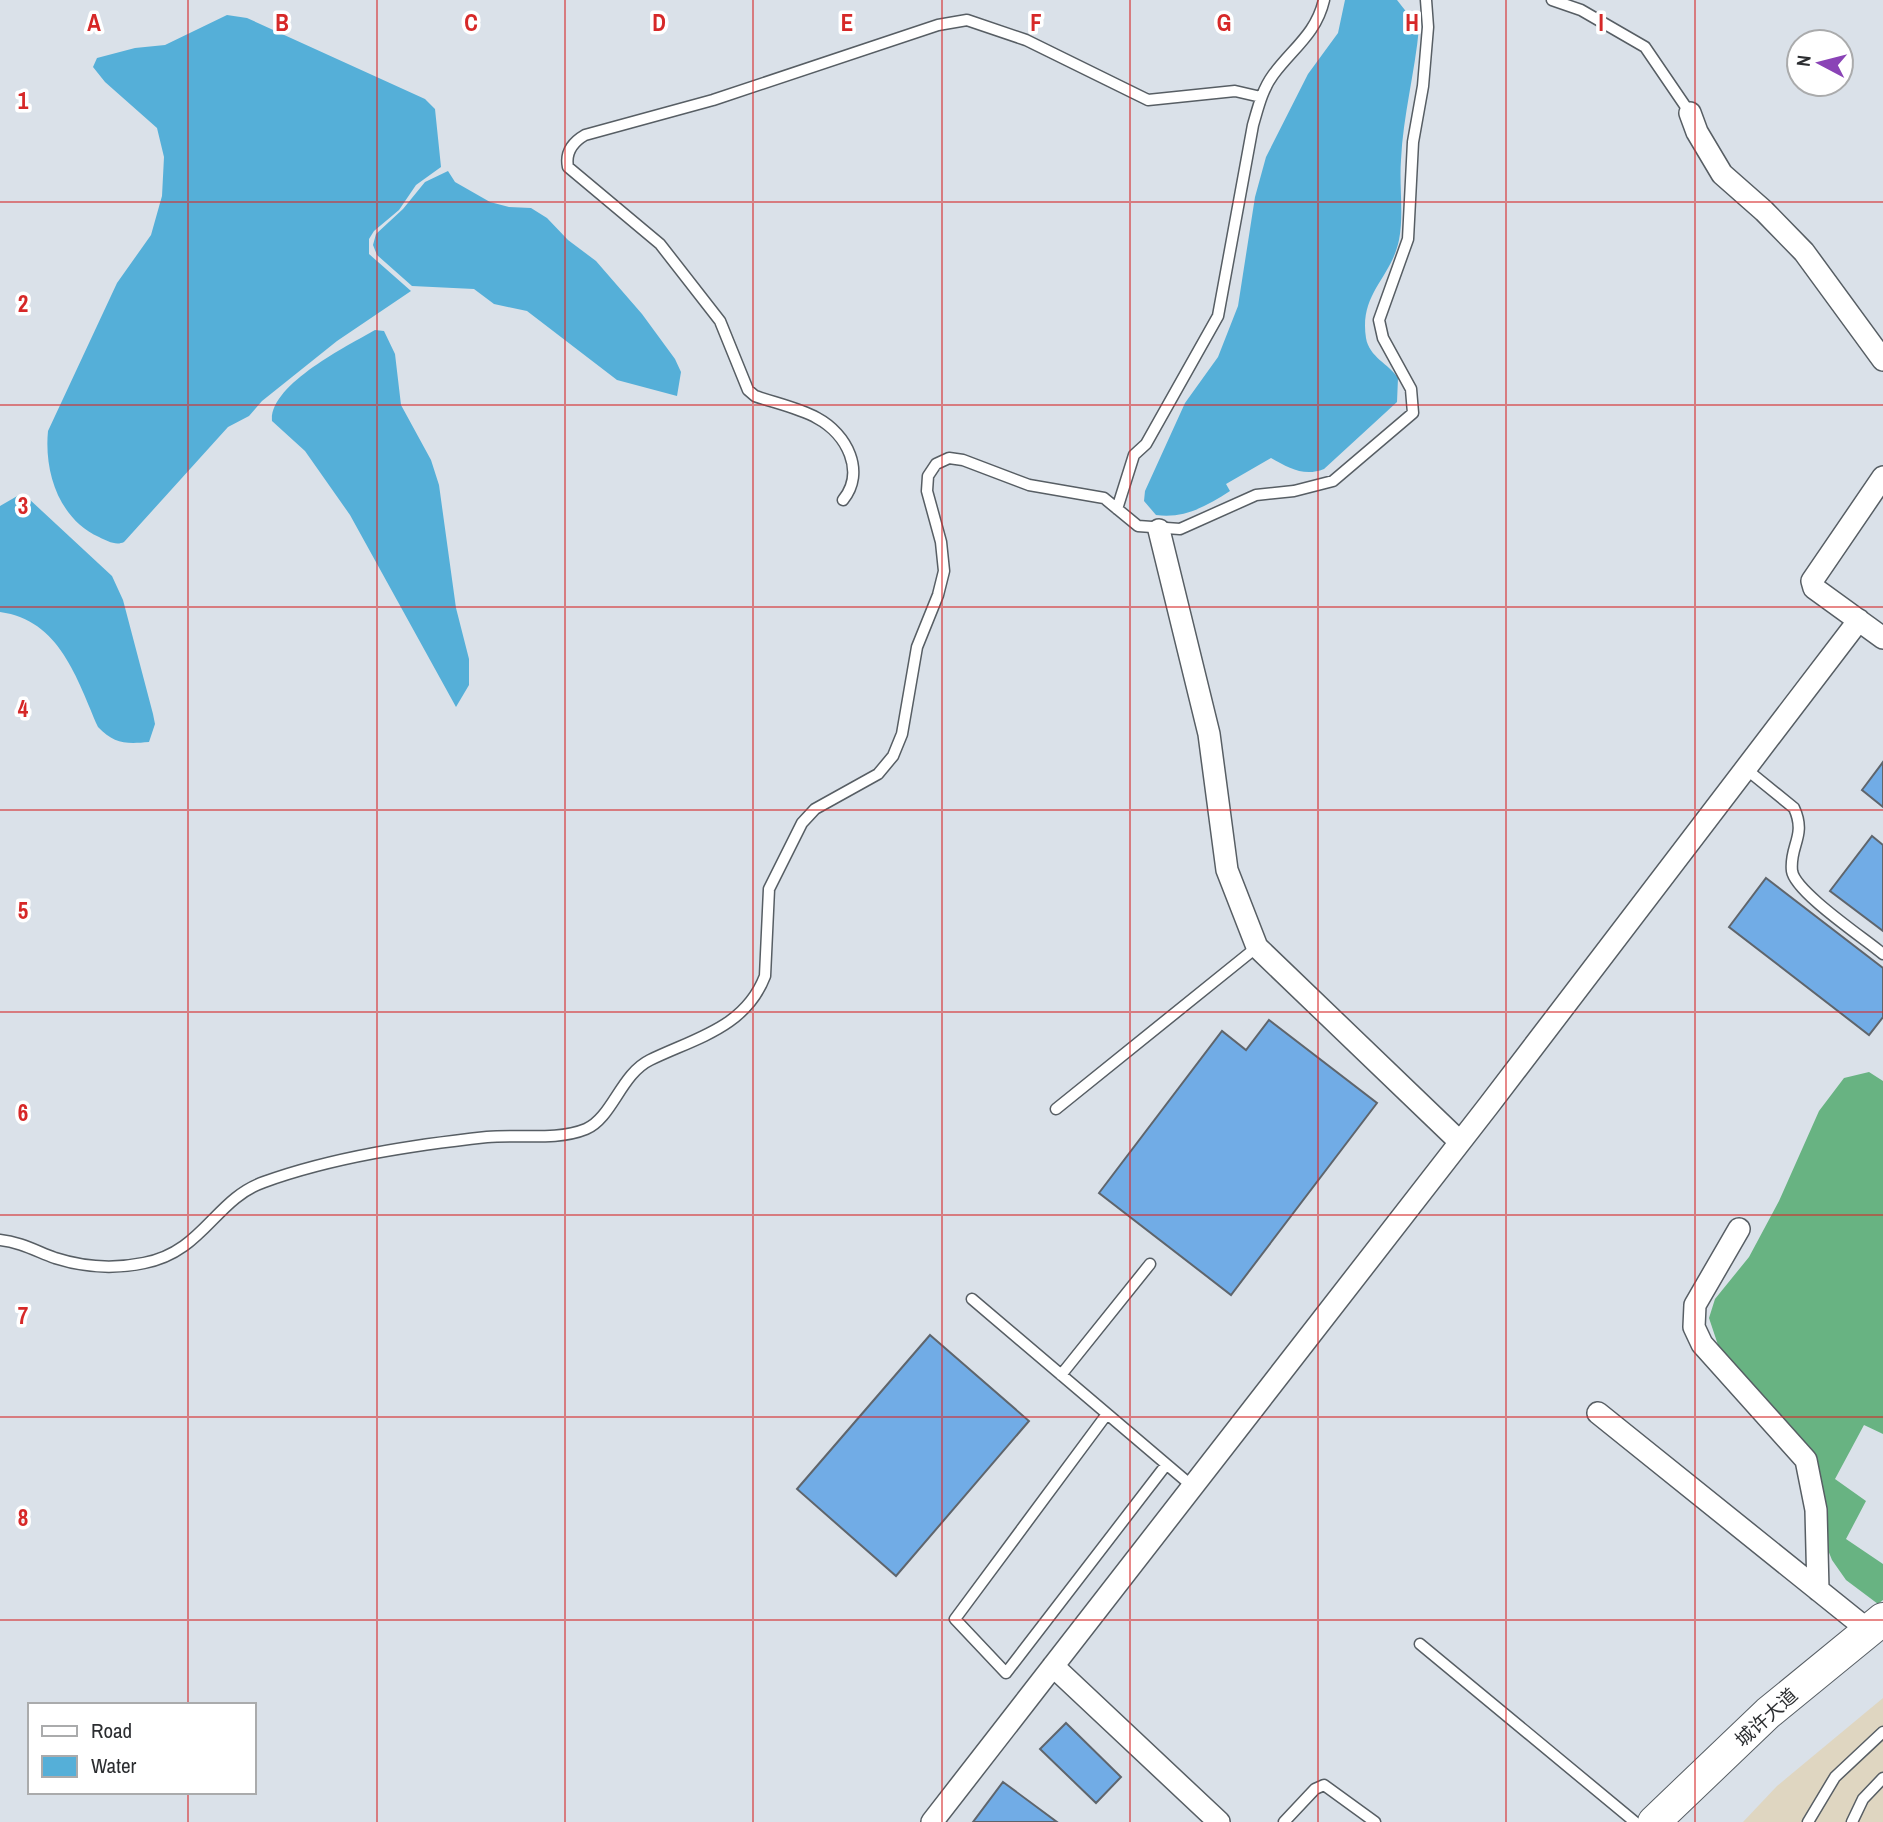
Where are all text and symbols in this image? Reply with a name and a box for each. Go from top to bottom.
text: A [87,7,101,38]
text: B [275,7,289,38]
text: C [464,7,478,38]
text: D [652,7,666,38]
text: E [841,7,853,38]
text: F [1030,7,1042,38]
text: G [1217,7,1231,38]
text: H [1405,7,1419,38]
text: I [1598,7,1604,38]
north arrow [1785,28,1855,98]
text: N [1790,54,1817,68]
text: 1 [18,85,29,116]
text: 2 [18,288,28,319]
text: 3 [18,490,28,521]
text: 4 [18,693,29,724]
text: 5 [18,895,28,926]
text: 6 [18,1097,28,1128]
text: 7 [18,1300,28,1331]
text: 8 [18,1502,28,1533]
street label: 城许大道 [1729,1682,1803,1752]
legend [28,1703,256,1794]
text: Road [91,1716,132,1745]
text: Water [91,1751,137,1780]

